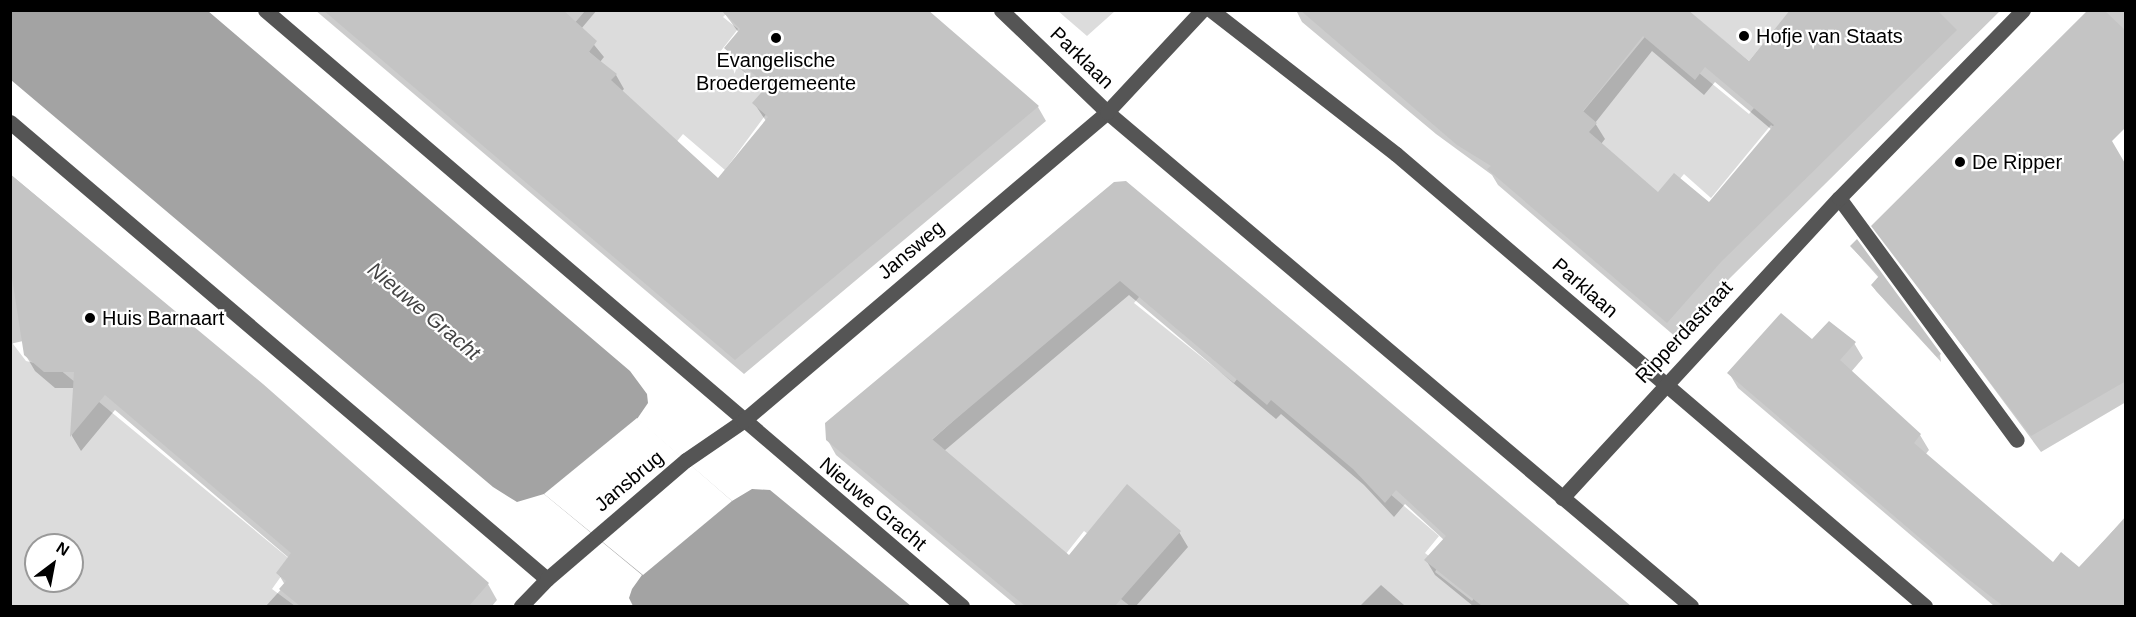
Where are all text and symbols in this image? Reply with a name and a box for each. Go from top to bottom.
street label: Parklaan [1045,22,1119,94]
place label: Hofje van Staats [1756,24,1903,48]
marker: Hofje van Staats [1737,29,1751,43]
marker: Evangelische Broedergemeente [769,31,783,45]
place label: Evangelische Broedergemeente [696,48,856,95]
place label: De Ripper [1972,150,2062,174]
marker: De Ripper [1953,155,1967,169]
street label: Jansweg [873,215,949,285]
street label: Parklaan [1547,253,1623,323]
water label: Nieuwe Gracht [363,257,485,365]
street label: Ripperdastraat [1630,276,1738,388]
place label: Huis Barnaart [102,306,224,330]
marker: Huis Barnaart [83,311,97,325]
street label: Jansbrug [590,445,668,517]
street label: Nieuwe Gracht [815,452,931,556]
north arrow [24,533,84,593]
text: N [53,539,72,559]

